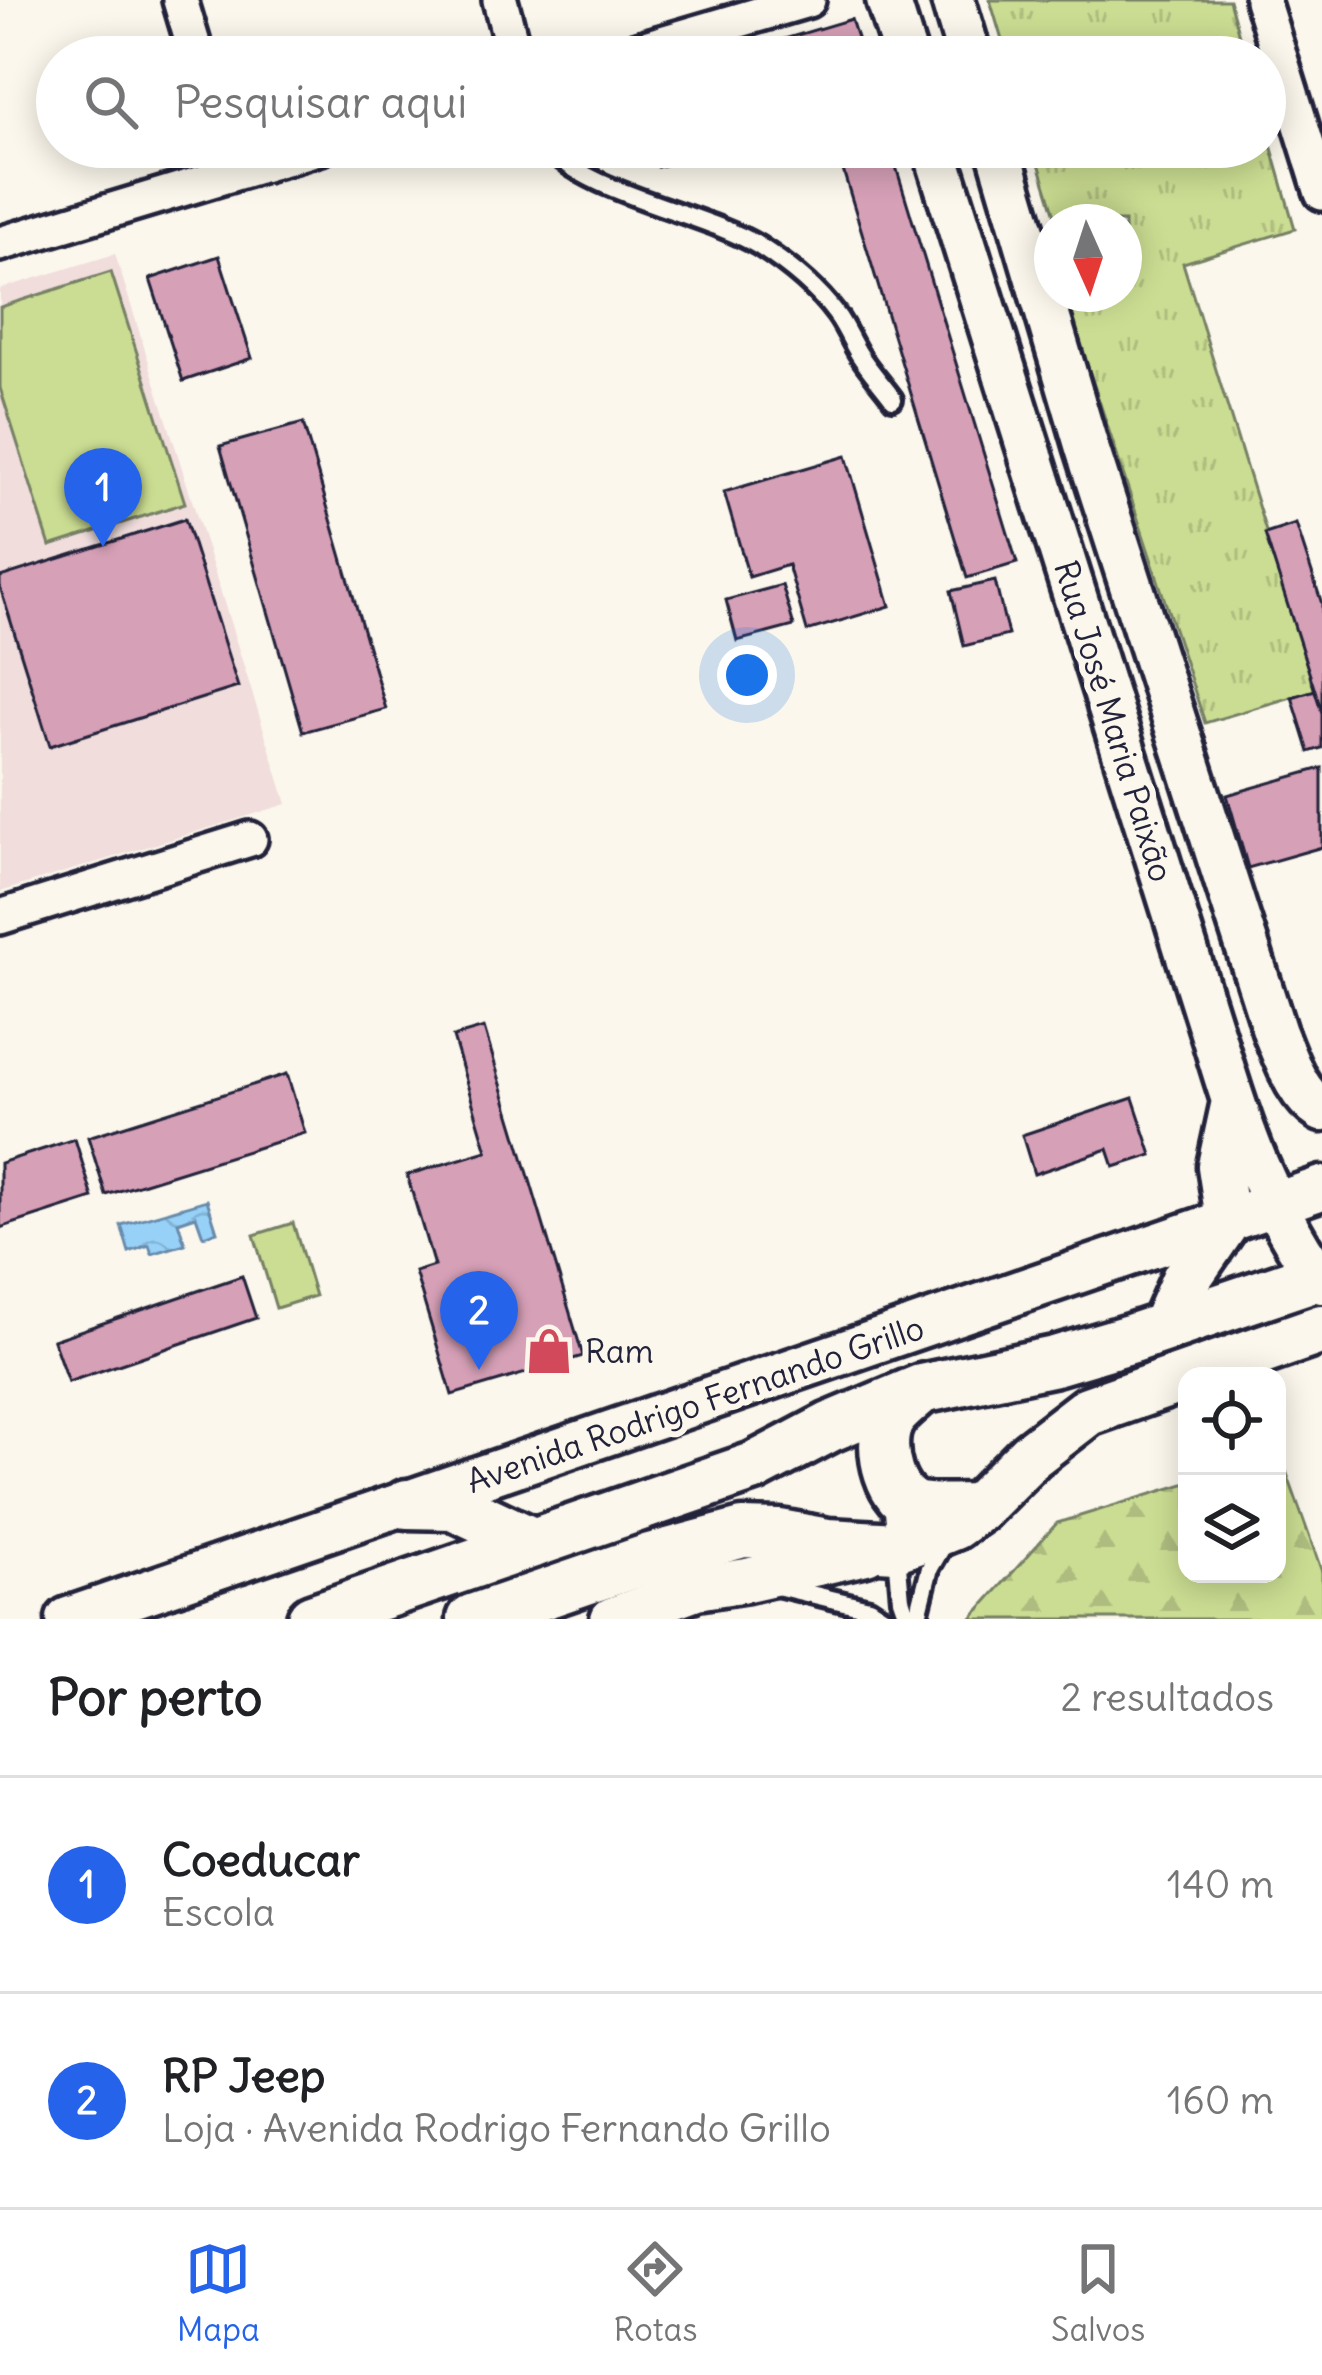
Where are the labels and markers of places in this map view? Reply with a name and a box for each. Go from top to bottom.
pin: 1 [64,448,142,547]
pin: 2 [440,1271,518,1370]
shop icon: Ram [524,1326,574,1376]
place label: Ram [585,1330,654,1372]

